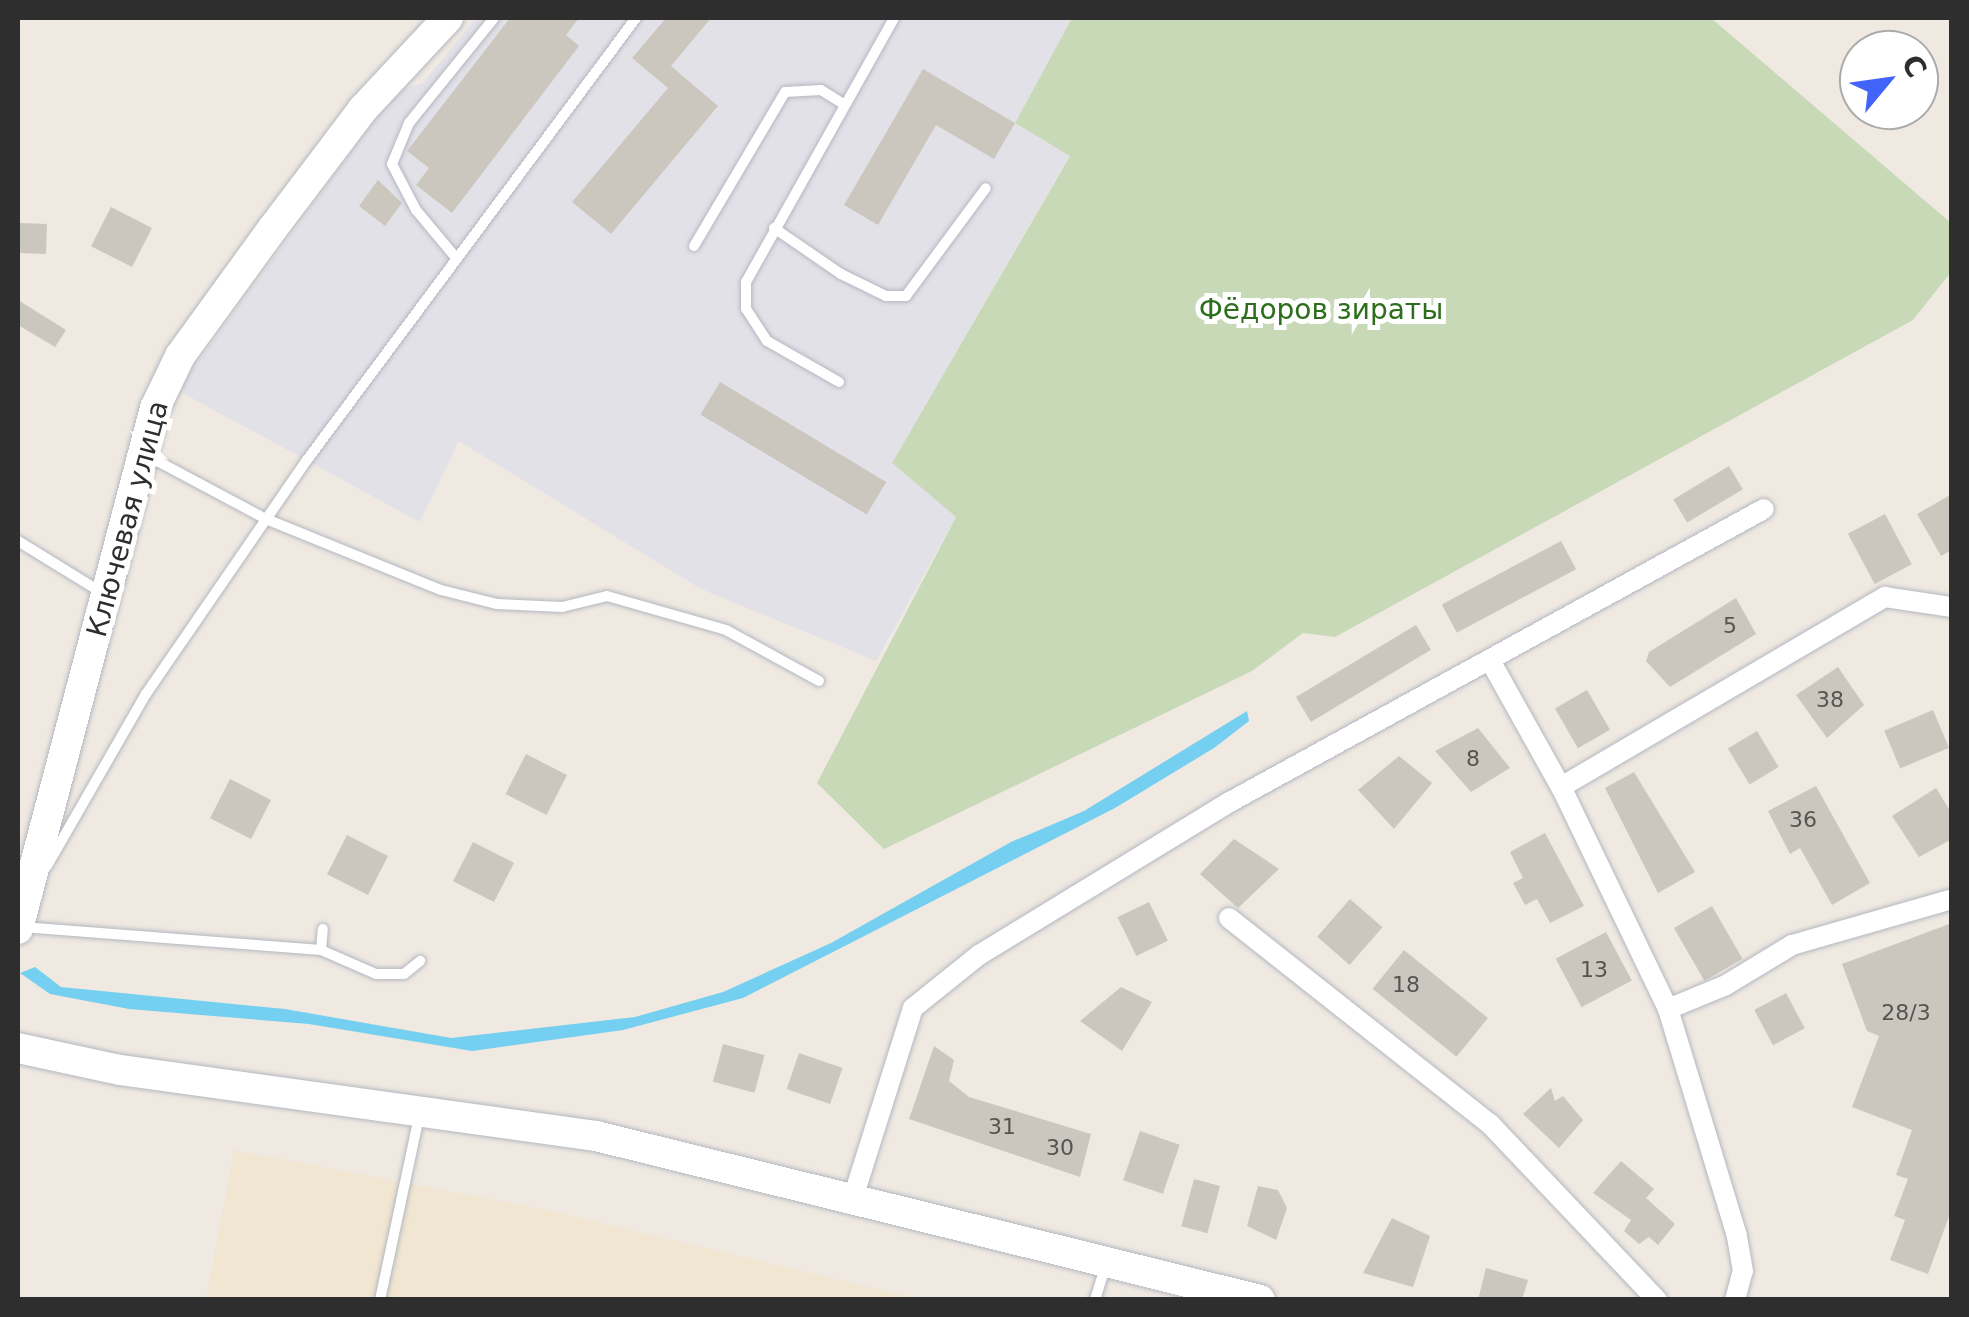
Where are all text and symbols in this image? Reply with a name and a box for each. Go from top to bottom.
north arrow [1839,30,1939,130]
text: С [1895,49,1933,83]
park label: Фёдоров зираты [1199,293,1443,327]
street label: Ключевая улица [80,397,176,641]
house number: 5 [1723,613,1737,639]
house number: 38 [1816,687,1844,713]
house number: 8 [1466,746,1480,772]
house number: 36 [1789,807,1817,833]
house number: 13 [1580,957,1608,983]
house number: 18 [1392,972,1420,998]
house number: 28/3 [1881,1000,1931,1026]
house number: 31 [988,1114,1016,1140]
house number: 30 [1046,1135,1074,1161]

